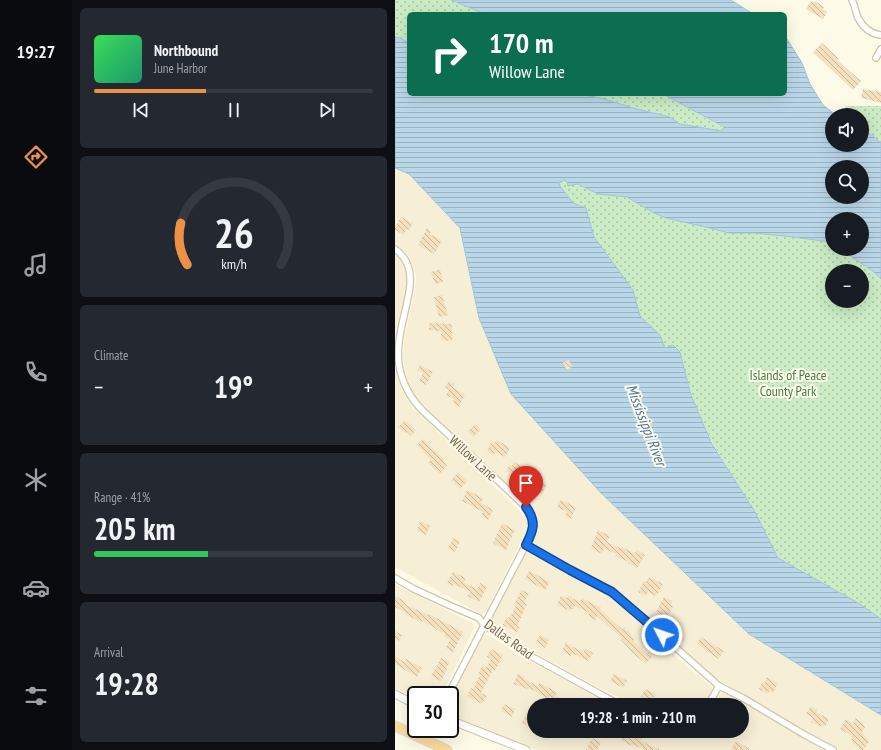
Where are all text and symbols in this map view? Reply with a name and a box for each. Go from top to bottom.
text: 170 m [489,24,553,61]
icon: right [423,28,475,80]
text: 19:27 [17,40,55,63]
text: Northbound [154,41,218,60]
text: June Harbor [154,60,207,77]
text: Willow Lane [489,60,565,83]
icon: previous [130,99,152,121]
icon: pause [223,99,245,121]
icon: next [316,99,338,121]
map controls [825,108,869,308]
button: sound [825,108,869,152]
icon: directions [22,143,50,171]
button: search [825,160,869,204]
text: 26 [214,205,253,258]
button: + [825,212,869,256]
icon: music [22,251,50,279]
text: km/h [221,253,246,272]
button: − [825,264,869,308]
text: Climate [94,347,128,364]
icon: phone [22,358,50,386]
park label: Islands of Peace County Park [749,366,827,400]
text: 19° [214,367,253,406]
text: − [94,373,103,401]
text: + [364,373,373,401]
water label: Mississippi River [622,381,671,470]
street label: Willow Lane [445,431,501,485]
icon: climate [22,466,50,494]
pin [509,466,543,507]
icon: arrive [515,472,537,494]
text: Range · 41% [94,489,150,506]
text: 205 km [94,509,175,548]
icon: car [22,574,50,602]
position arrow [641,614,683,656]
street label: Dallas Road [481,615,537,663]
text: Arrival [94,644,123,661]
text: 19:28 [94,664,159,703]
icon: filters [22,682,50,710]
speed limit sign: 30 [407,686,459,738]
text: 19:28 · 1 min · 210 m [580,708,696,727]

